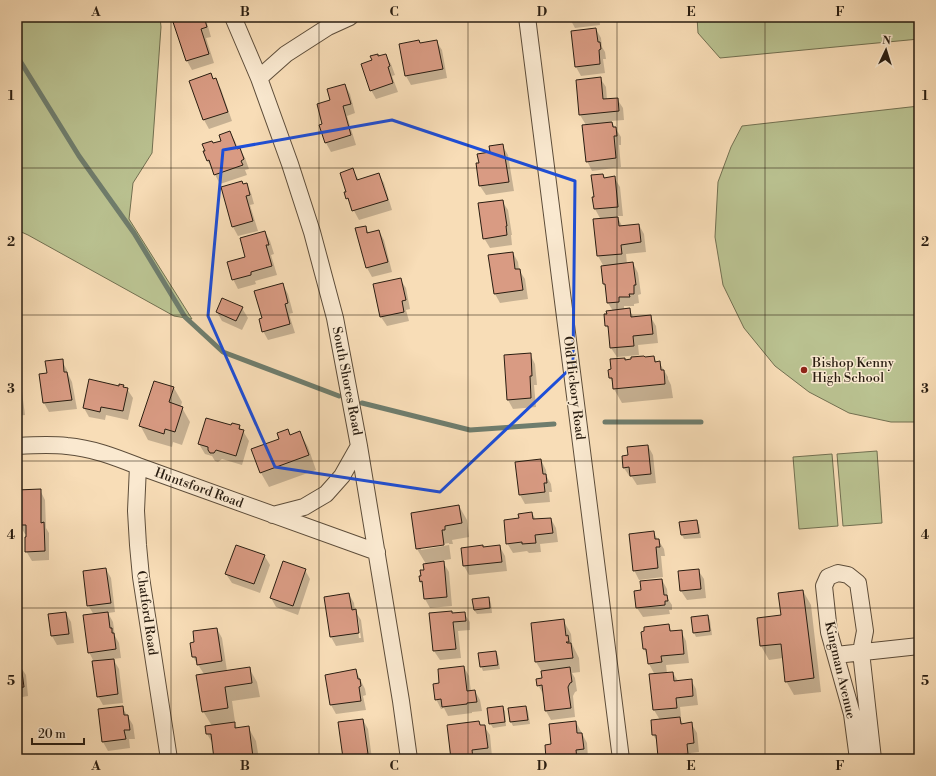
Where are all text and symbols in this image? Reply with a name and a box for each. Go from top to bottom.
text: A [90,4,101,20]
text: B [240,4,250,20]
text: C [389,4,399,20]
text: D [537,4,547,20]
text: E [686,4,696,20]
text: F [835,4,845,20]
north arrow [866,30,906,70]
text: N [882,34,892,48]
text: 1 [8,88,15,104]
text: 1 [922,88,929,104]
text: 2 [7,234,15,250]
text: 2 [921,234,929,250]
street label: South Shores Road [329,325,366,437]
street label: Old Hickory Road [560,335,588,441]
place label: Bishop Kenny High School [811,355,895,386]
marker: Bishop Kenny High School [799,365,809,375]
text: 3 [7,381,15,397]
text: 3 [921,381,929,397]
street label: Huntsford Road [152,465,246,512]
text: 4 [7,527,16,543]
text: 4 [921,527,930,543]
street label: Chatford Road [133,570,161,657]
street label: Kingman Avenue [821,620,859,721]
text: 5 [7,673,15,689]
text: 5 [921,673,929,689]
scale bar [32,720,84,746]
text: 20 m [38,727,66,742]
text: A [90,758,101,774]
text: B [240,758,250,774]
text: C [389,758,399,774]
text: D [537,758,547,774]
text: E [686,758,696,774]
text: F [835,758,845,774]

